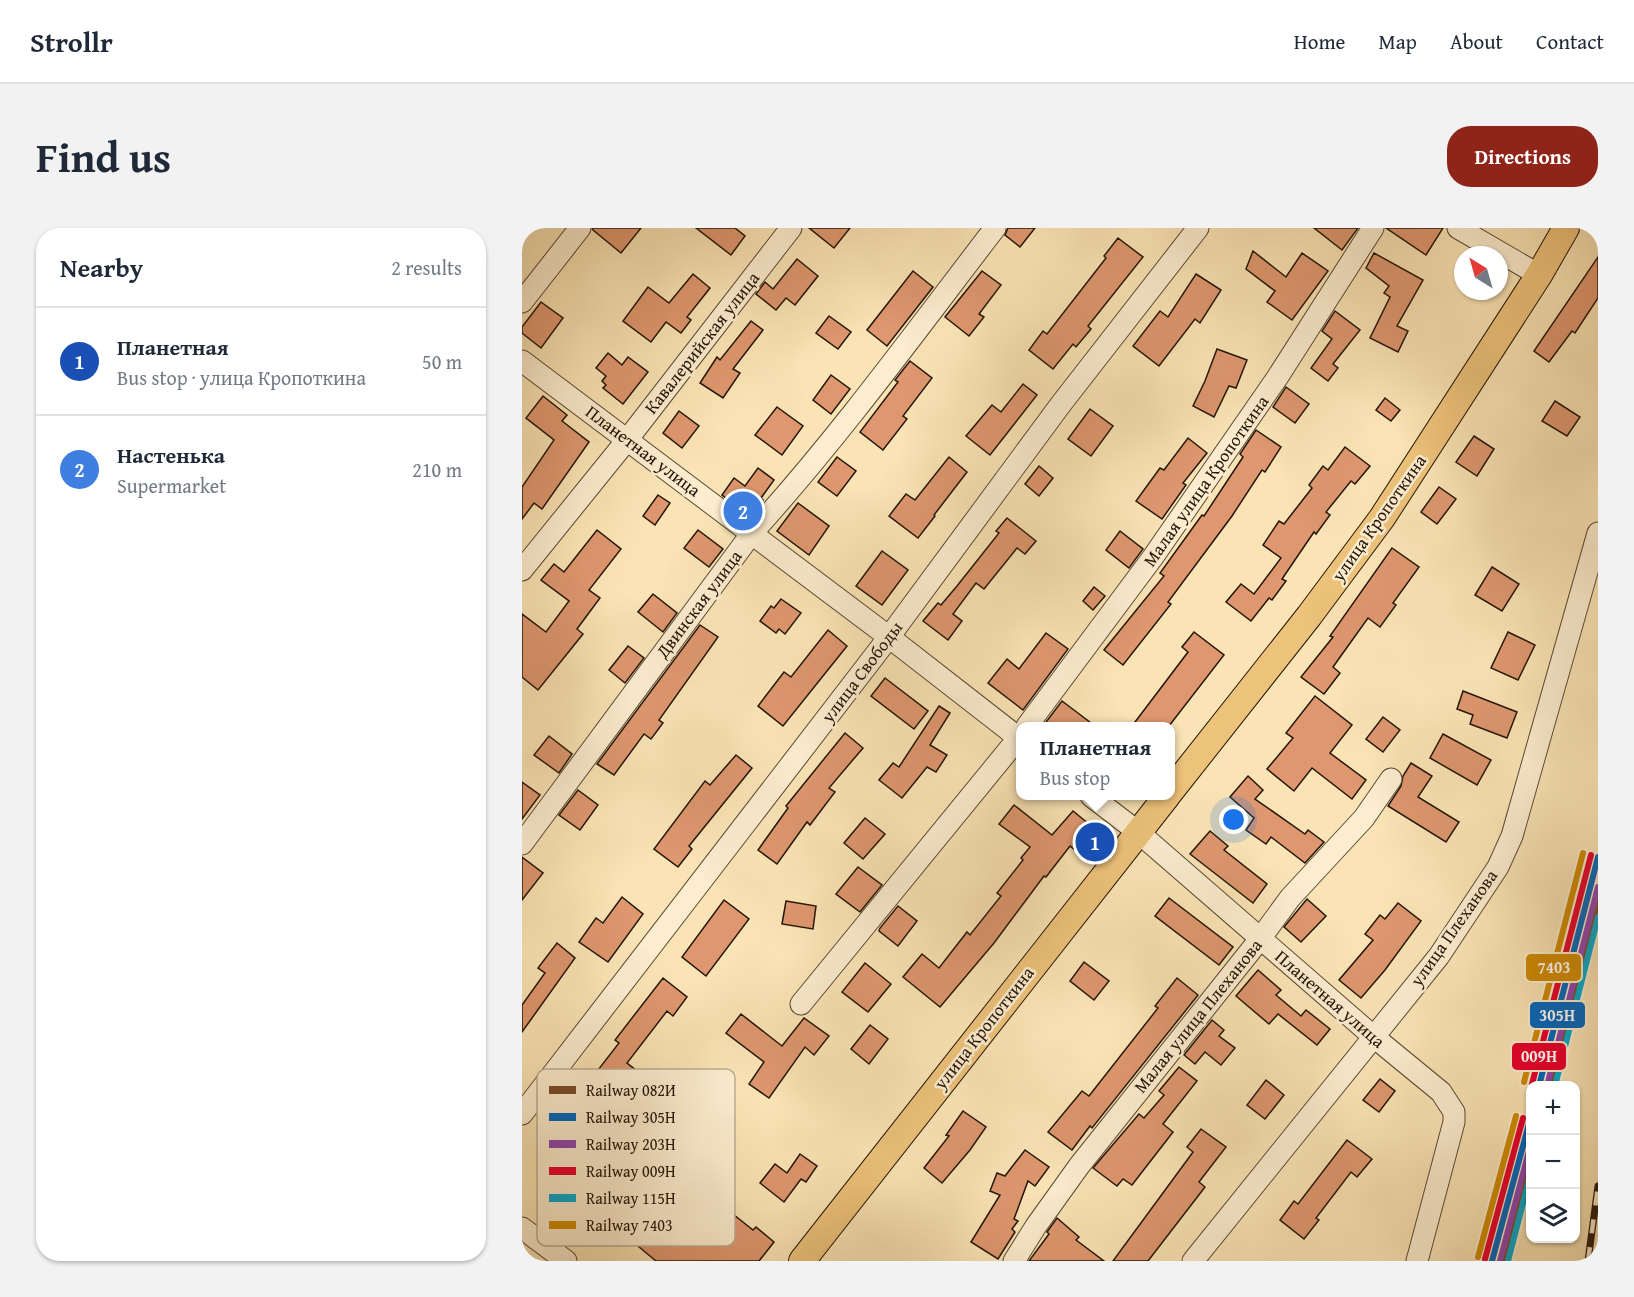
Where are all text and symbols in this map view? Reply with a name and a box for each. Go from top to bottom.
text: Strollr [30,21,113,62]
text: Home [1294,26,1345,57]
text: Map [1378,26,1417,57]
text: About [1450,26,1503,57]
text: Contact [1536,26,1604,57]
text: Find us [36,126,171,187]
button: Directions [1447,126,1598,187]
north arrow [1454,246,1508,300]
text: Nearby [60,248,143,287]
text: 2 results [391,253,462,282]
street label: Кавалерийская улица [637,265,766,420]
text: Планетная [117,331,229,363]
text: 1 [74,347,85,376]
text: 50 m [422,347,462,376]
text: Bus stop · улица Кропоткина [117,363,366,392]
street label: Малая улица Кропоткина [1136,389,1275,572]
street label: Планетная улица [580,398,707,503]
text: Настенька [117,439,225,471]
street label: улица Кропоткина [1324,448,1433,588]
text: 2 [74,455,85,484]
text: 210 m [412,455,462,484]
text: Supermarket [117,471,226,500]
pin: 2 [724,488,762,534]
street label: Двинская улица [648,544,748,664]
street label: улица Свободы [814,615,909,729]
popup [1016,722,1175,800]
text: Планетная [1040,731,1151,763]
text: Bus stop [1040,763,1110,792]
your location [1219,805,1248,834]
pin: 1 [1076,820,1114,864]
street label: улица Плеханова [1403,863,1504,992]
street label: Малая улица Плеханова [1127,932,1269,1099]
street label: Планетная улица [1269,943,1392,1054]
line badge: 7403 [1525,953,1582,982]
text: 7403 [1537,955,1571,979]
street label: улица Кропоткина [926,960,1041,1096]
line badge: 305Н [1529,1001,1586,1029]
text: 305Н [1539,1003,1575,1027]
line badge: 009Н [1511,1042,1567,1071]
text: 009Н [1521,1044,1557,1068]
legend [537,1069,735,1246]
text: Railway 082И [586,1078,676,1102]
map controls [1526,1081,1580,1243]
button: + [1526,1081,1580,1135]
text: Railway 305Н [586,1105,676,1129]
text: Railway 203Н [586,1132,676,1156]
button: − [1526,1135,1580,1189]
text: Railway 009Н [586,1159,676,1183]
text: Railway 115Н [586,1186,676,1210]
button: layers [1526,1189,1580,1243]
text: Railway 7403 [586,1213,673,1237]

